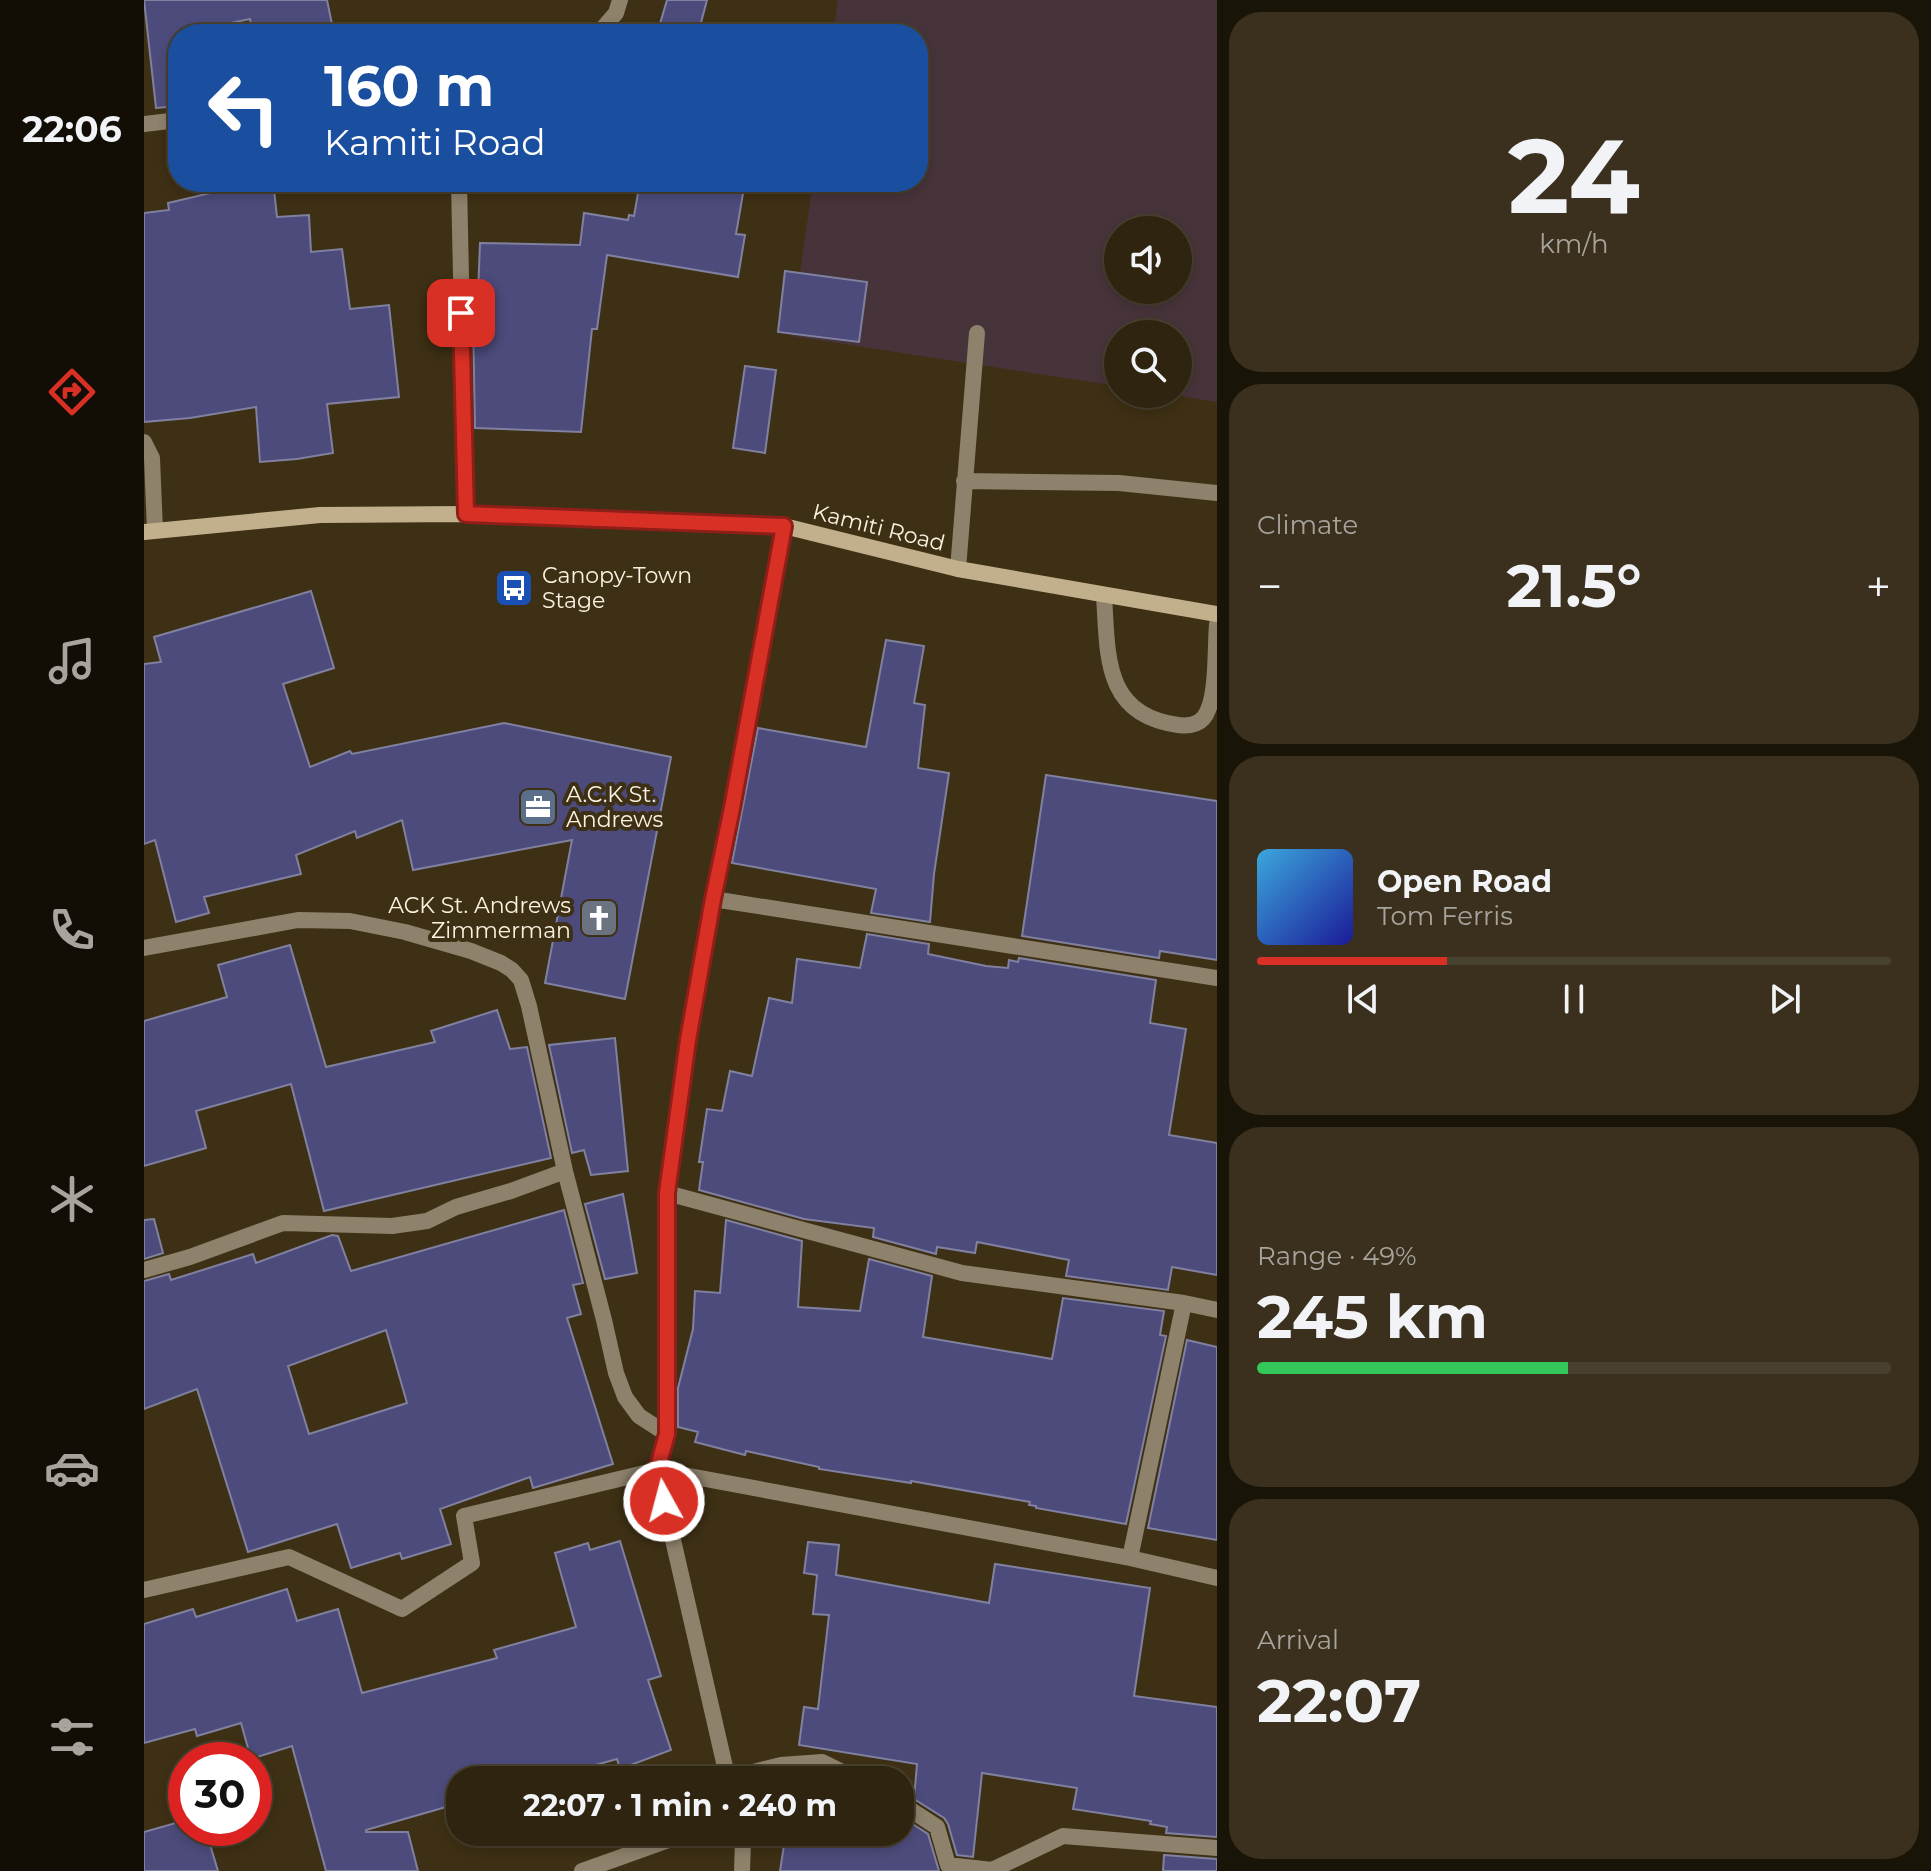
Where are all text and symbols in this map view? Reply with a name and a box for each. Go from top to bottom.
text: 160 m [324,52,494,120]
icon: left [192,56,296,160]
text: 22:06 [22,107,122,151]
text: 24 [1508,112,1640,239]
text: Kamiti Road [324,120,546,164]
map controls [1104,216,1192,408]
button: sound [1104,216,1192,304]
text: km/h [1539,228,1609,260]
pin [427,279,495,347]
icon: arrive [439,291,483,335]
button: search [1104,320,1192,408]
icon: directions [44,364,100,420]
street label: Kamiti Road [810,498,948,557]
text: Climate [1257,509,1358,541]
text: 21.5° [1506,549,1642,622]
text: − [1257,559,1282,613]
text: + [1866,559,1891,613]
place label: Canopy-Town Stage [542,562,692,614]
bus stop icon: Canopy-Town Stage [493,567,535,609]
icon: music [44,633,100,689]
place label: A.C.K St. Andrews [566,781,663,833]
office icon: A.C.K St. Andrews [517,786,559,828]
text: Open Road [1377,863,1552,900]
place label: ACK St. Andrews Zimmerman [388,892,571,944]
church icon: ACK St. Andrews Zimmerman [578,897,620,939]
text: Tom Ferris [1377,900,1513,932]
icon: phone [44,902,100,958]
icon: previous [1341,977,1385,1021]
icon: pause [1552,977,1596,1021]
icon: next [1763,977,1807,1021]
icon: climate [44,1171,100,1227]
text: Range · 49% [1257,1240,1417,1272]
text: 245 km [1257,1280,1488,1353]
icon: car [44,1440,100,1496]
position arrow [622,1459,706,1543]
text: Arrival [1257,1624,1339,1656]
text: 22:07 [1257,1664,1421,1737]
icon: filters [44,1709,100,1765]
speed limit sign: 30 [168,1742,272,1846]
text: 22:07 · 1 min · 240 m [523,1787,837,1824]

